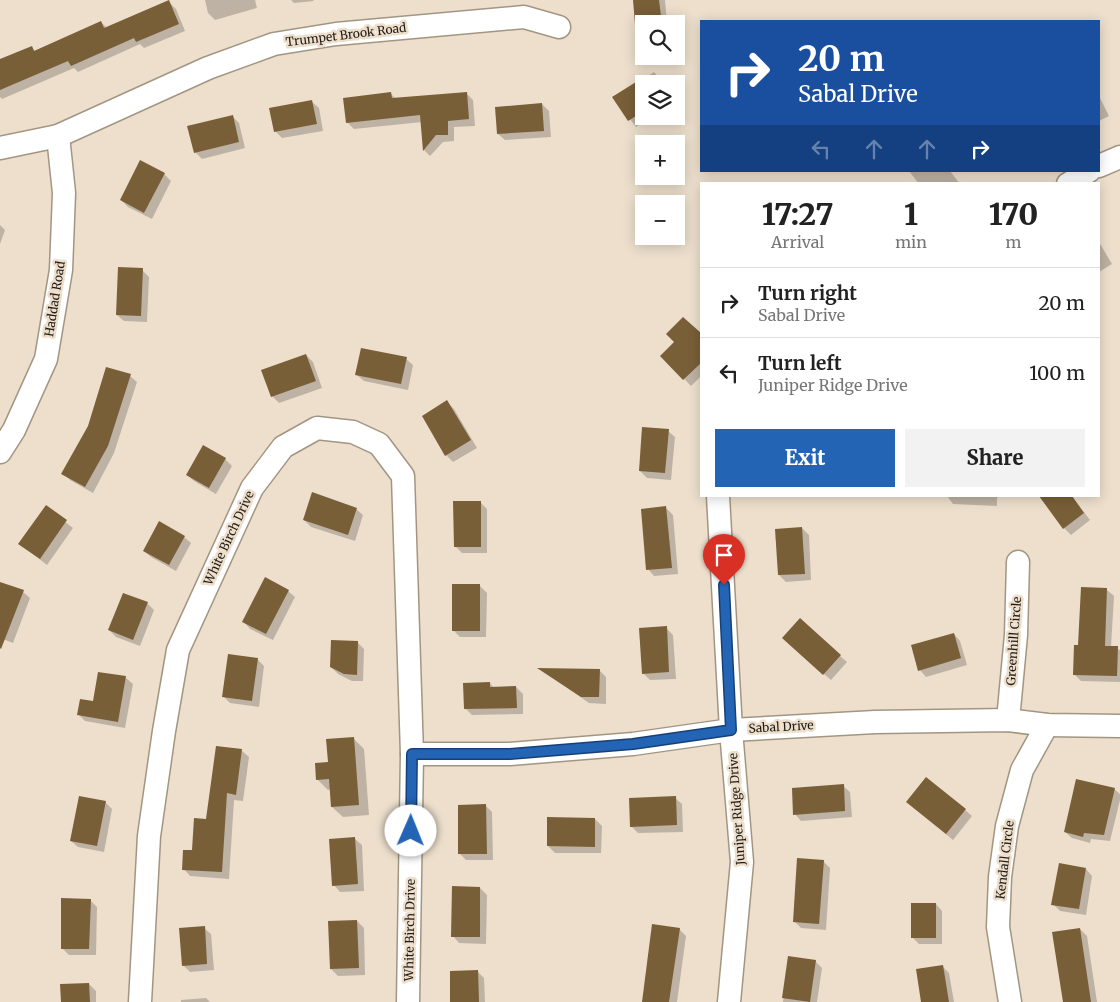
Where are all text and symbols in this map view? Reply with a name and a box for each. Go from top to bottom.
map controls [635,15,685,245]
button: search [635,15,685,65]
street label: Trumpet Brook Road [285,20,407,49]
text: 20 m [798,37,885,81]
icon: right [715,40,780,105]
button: layers [635,75,685,125]
text: Sabal Drive [798,80,918,108]
button: + [635,135,685,185]
icon: left [807,135,835,163]
icon: ahead [860,135,888,163]
icon: ahead [913,135,941,163]
icon: right [966,135,994,163]
button: − [635,195,685,245]
text: 17:27 [762,195,833,233]
text: 1 [904,195,918,233]
text: 170 [989,195,1038,233]
text: Arrival [771,232,824,252]
text: min [895,232,927,252]
text: m [1005,232,1021,252]
street label: Haddad Road [41,260,68,338]
text: Turn right [758,281,857,305]
icon: right [715,289,743,317]
text: 20 m [1038,291,1085,315]
text: Sabal Drive [758,305,845,325]
text: Turn left [758,351,842,375]
icon: left [715,359,743,387]
text: 100 m [1029,361,1085,385]
text: Juniper Ridge Drive [758,375,908,395]
button: Exit [715,429,895,487]
button: Share [905,429,1085,487]
street label: White Birch Drive [200,488,257,588]
pin [703,534,745,585]
icon: arrive [710,541,738,569]
street label: Greenhill Circle [1003,596,1024,686]
street label: Sabal Drive [748,717,814,736]
street label: Juniper Ridge Drive [725,753,748,867]
position arrow [384,804,436,856]
street label: Kendall Circle [992,820,1017,900]
street label: White Birch Drive [401,879,418,982]

